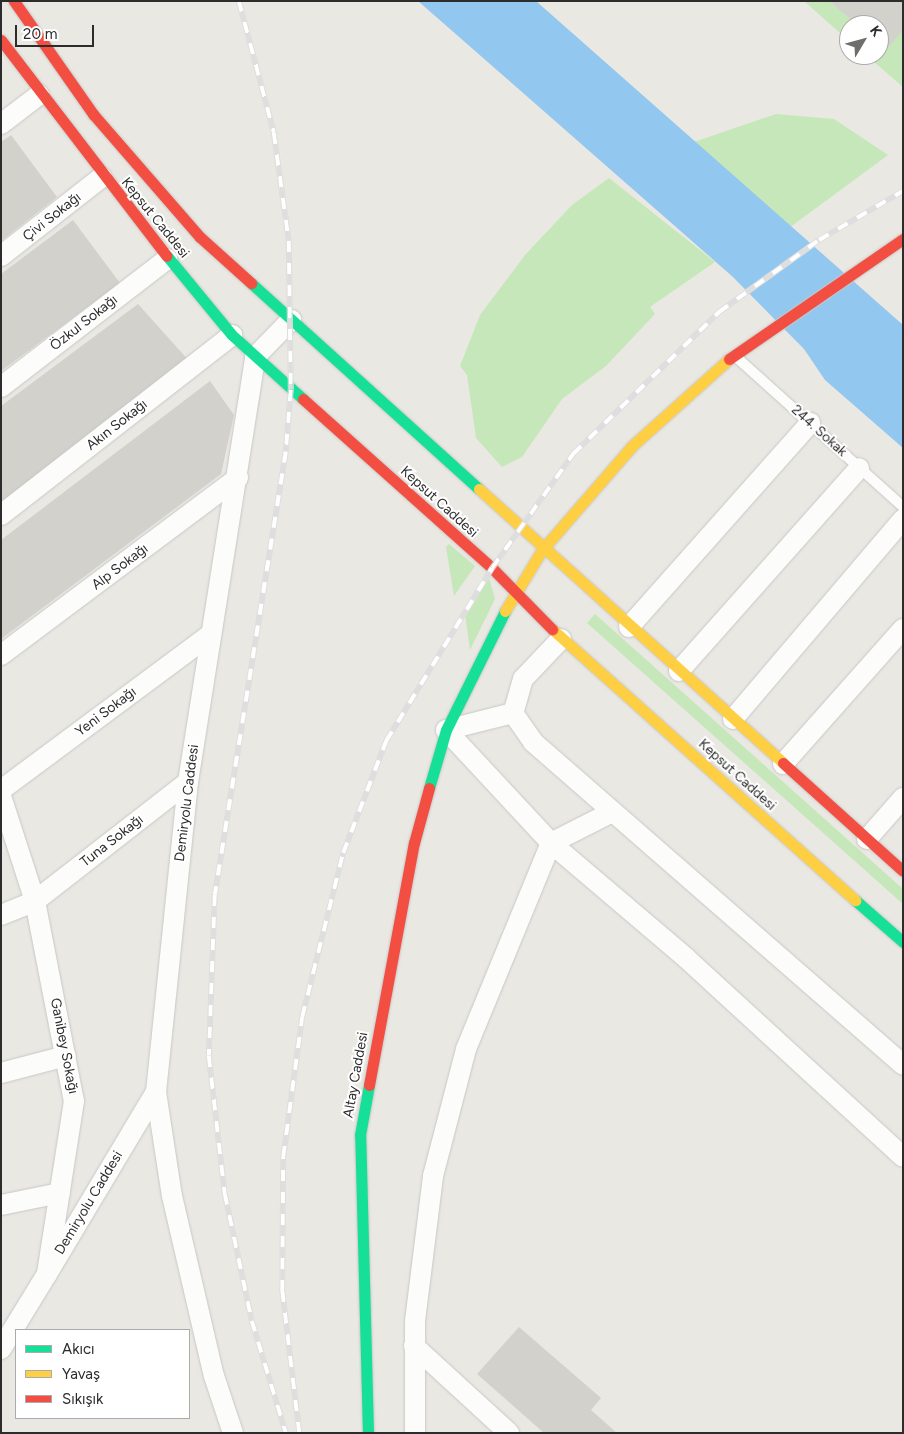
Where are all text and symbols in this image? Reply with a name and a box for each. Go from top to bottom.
scale bar [18,15,96,47]
north arrow [839,15,889,65]
text: K [866,22,885,40]
text: 20 m [23,25,57,43]
street label: Kepsut Caddesi [117,174,193,262]
street label: Çivi Sokağı [20,189,84,245]
street label: Özkul Sokağı [47,291,121,355]
street label: Akın Sokağı [83,396,151,454]
street label: 244. Sokak [788,402,850,460]
street label: Kepsut Caddesi [397,463,481,541]
street label: Alp Sokağı [88,540,152,594]
street label: Yeni Sokağı [72,684,140,740]
street label: Kepsut Caddesi [695,736,779,814]
street label: Demiryolu Caddesi [171,743,203,863]
street label: Tuna Sokağı [77,811,147,871]
street label: Ganibey Sokağı [46,997,82,1095]
street label: Altay Caddesi [340,1031,372,1119]
street label: Demiryolu Caddesi [51,1148,127,1258]
legend [15,1329,190,1419]
text: Akıcı [62,1340,95,1358]
text: Yavaş [62,1365,100,1383]
text: Sıkışık [62,1390,103,1408]

